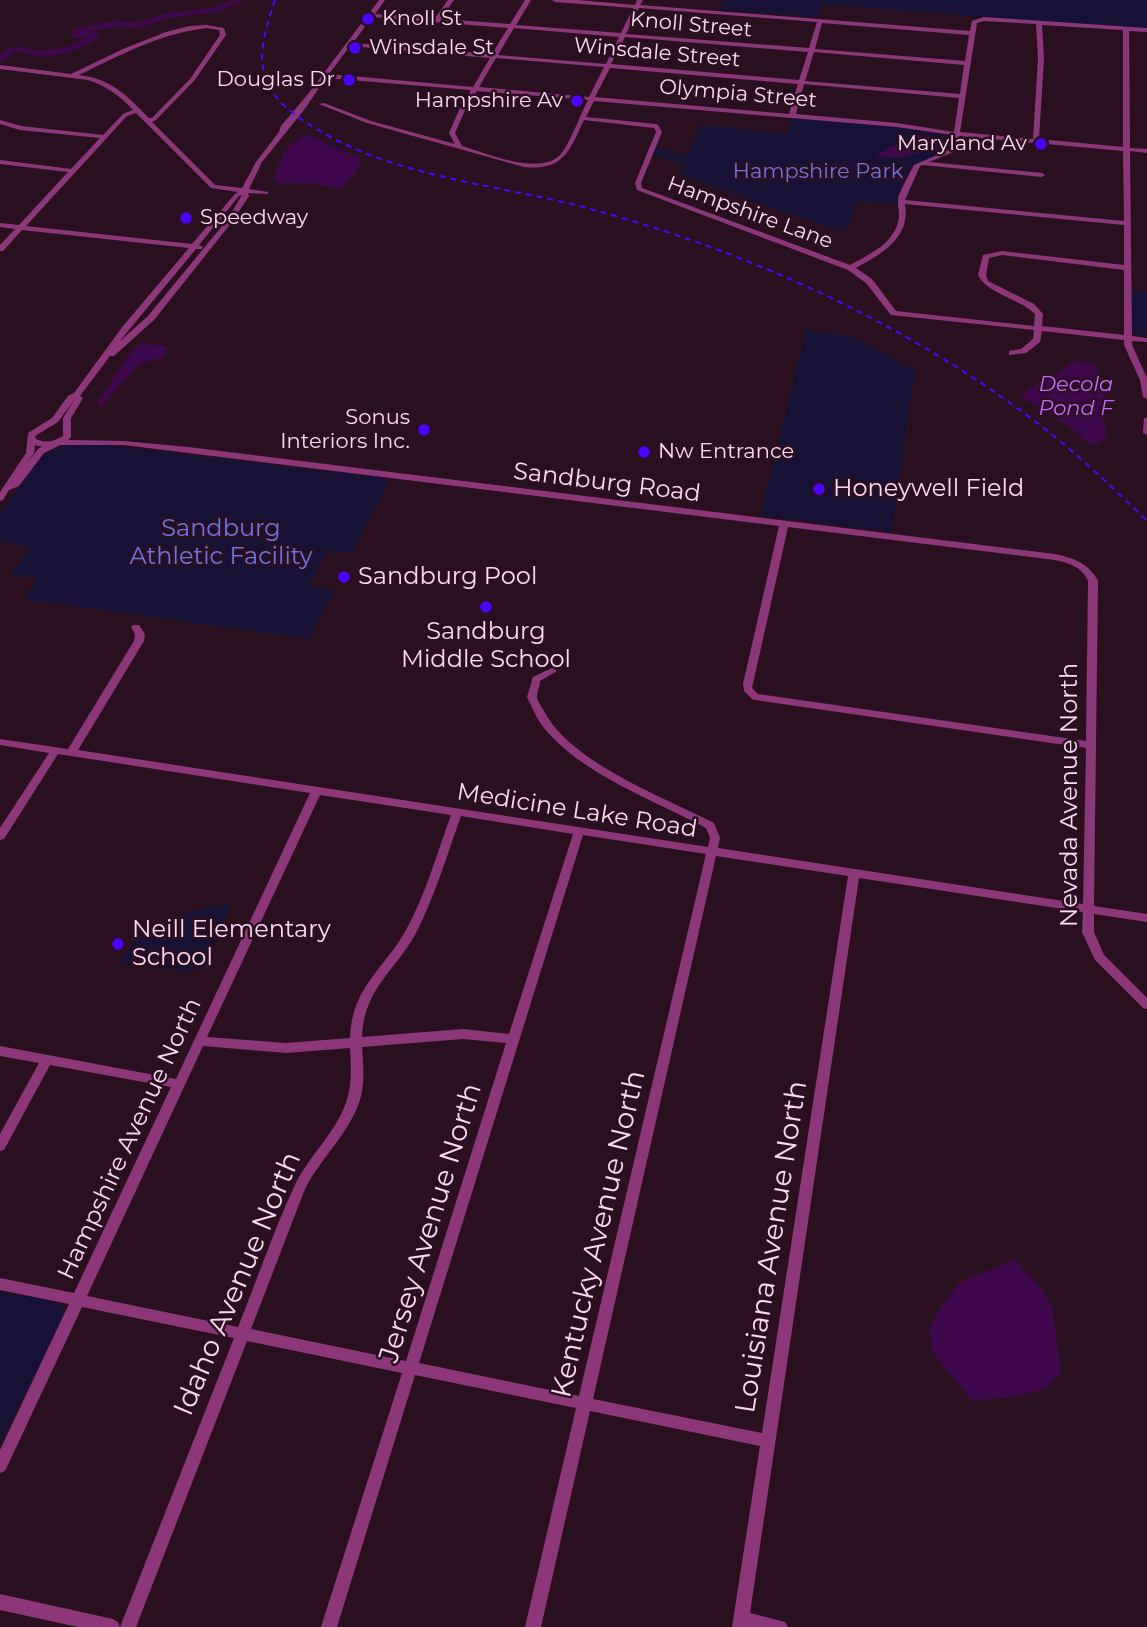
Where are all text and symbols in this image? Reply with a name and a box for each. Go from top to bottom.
place label: Knoll St [382,6,462,32]
street label: Knoll Street [629,7,753,43]
marker: Knoll St [360,11,376,27]
street label: Winsdale Street [573,33,741,73]
place label: Winsdale St [369,35,494,61]
marker: Winsdale St [347,40,363,56]
place label: Douglas Dr [216,67,335,93]
marker: Douglas Dr [341,72,357,88]
street label: Olympia Street [658,75,818,113]
place label: Hampshire Av [415,88,563,114]
marker: Hampshire Av [569,93,585,109]
place label: Maryland Av [897,131,1027,157]
marker: Maryland Av [1033,136,1049,152]
park label: Hampshire Park [733,159,903,185]
street label: Hampshire Lane [664,171,836,255]
place label: Speedway [200,205,308,231]
marker: Speedway [178,210,194,226]
water label: Decola Pond F [1038,372,1114,422]
place label: Sonus Interiors Inc. [280,405,410,455]
marker: Sonus Interiors Inc. [416,422,432,438]
place label: Nw Entrance [658,439,794,465]
marker: Nw Entrance [636,444,652,460]
street label: Sandburg Road [512,457,702,509]
place label: Honeywell Field [833,475,1024,503]
marker: Honeywell Field [811,481,827,497]
park label: Sandburg Athletic Facility [129,515,313,571]
place label: Sandburg Pool [358,563,537,591]
marker: Sandburg Pool [336,569,352,585]
marker: Sandburg Middle School [478,599,494,615]
place label: Sandburg Middle School [401,618,571,674]
street label: Nevada Avenue North [1056,663,1084,927]
street label: Medicine Lake Road [455,778,699,844]
place label: Neill Elementary School [132,916,331,972]
marker: Neill Elementary School [110,936,126,952]
street label: Hampshire Avenue North [52,994,208,1284]
street label: Kentucky Avenue North [545,1067,653,1401]
street label: Louisiana Avenue North [729,1078,815,1416]
street label: Jersey Avenue North [372,1079,490,1367]
street label: Idaho Avenue North [167,1147,309,1421]

